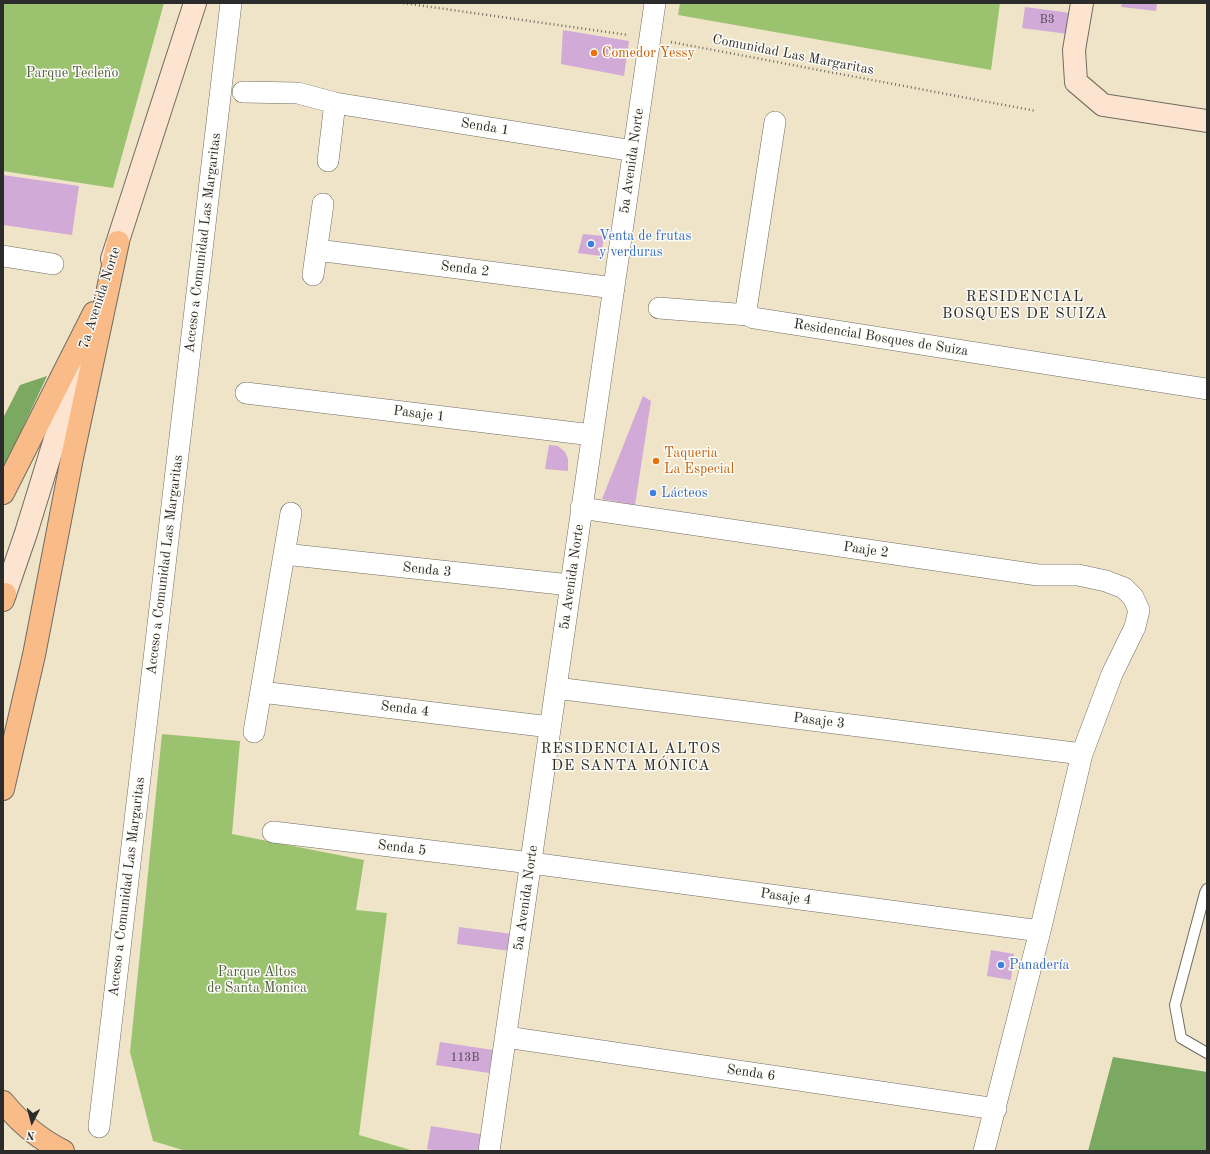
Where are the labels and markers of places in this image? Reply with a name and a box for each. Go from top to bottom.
place label: Comedor Yessy [602,45,695,61]
marker: Comedor Yessy [589,48,599,58]
place label: Venta de frutas y verduras [599,228,692,260]
marker: Venta de frutas y verduras [586,239,596,249]
place label: Taqueria La Especial [664,445,734,478]
marker: Taqueria La Especial [651,456,661,466]
place label: Lácteos [661,485,708,501]
marker: Lácteos [648,488,658,498]
place label: Panadería [1009,957,1069,973]
marker: Panadería [996,960,1006,970]

